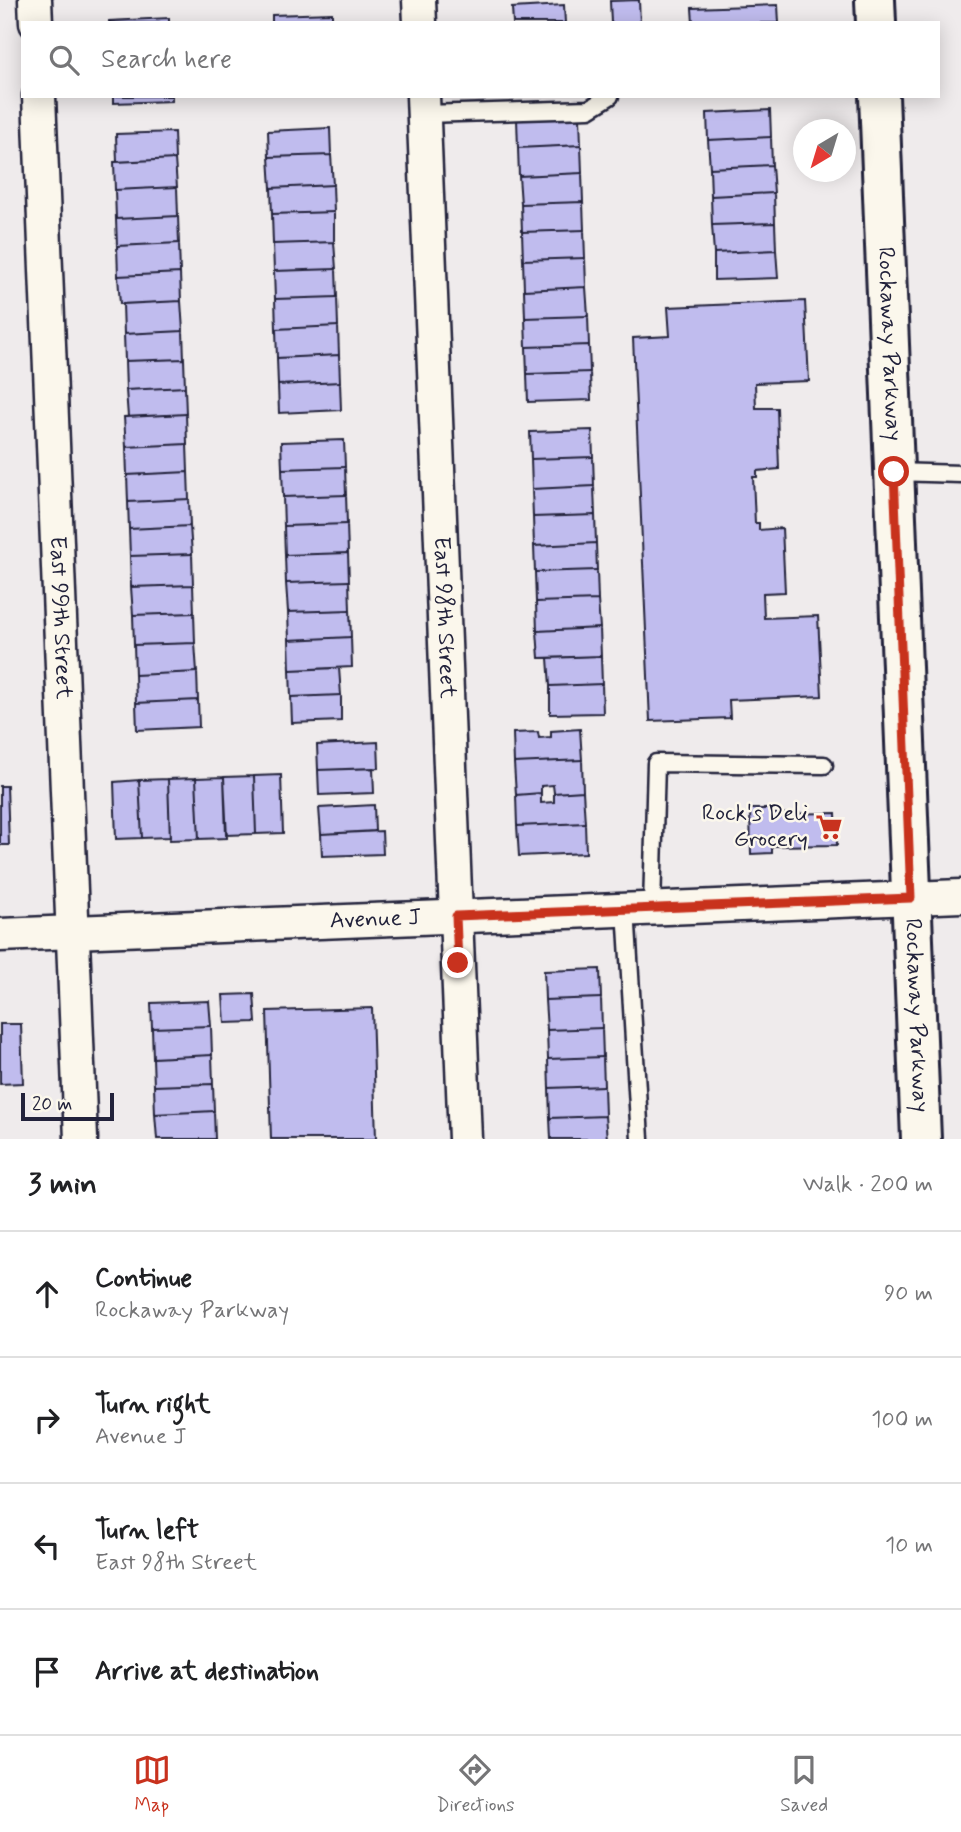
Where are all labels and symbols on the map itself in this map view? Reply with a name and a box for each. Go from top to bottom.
north arrow [793,119,856,182]
street label: Rockaway Parkway [870,246,908,441]
route start [878,456,909,487]
street label: East 99th Street [42,535,78,700]
street label: East 98th Street [426,536,462,700]
place label: Rock's Deli Grocery [702,799,808,855]
supermarket icon: Rock's Deli Grocery [814,812,844,842]
street label: Avenue J [329,903,422,937]
street label: Rockaway Parkway [897,918,935,1113]
route end [442,947,473,978]
scale bar [21,1090,114,1122]

